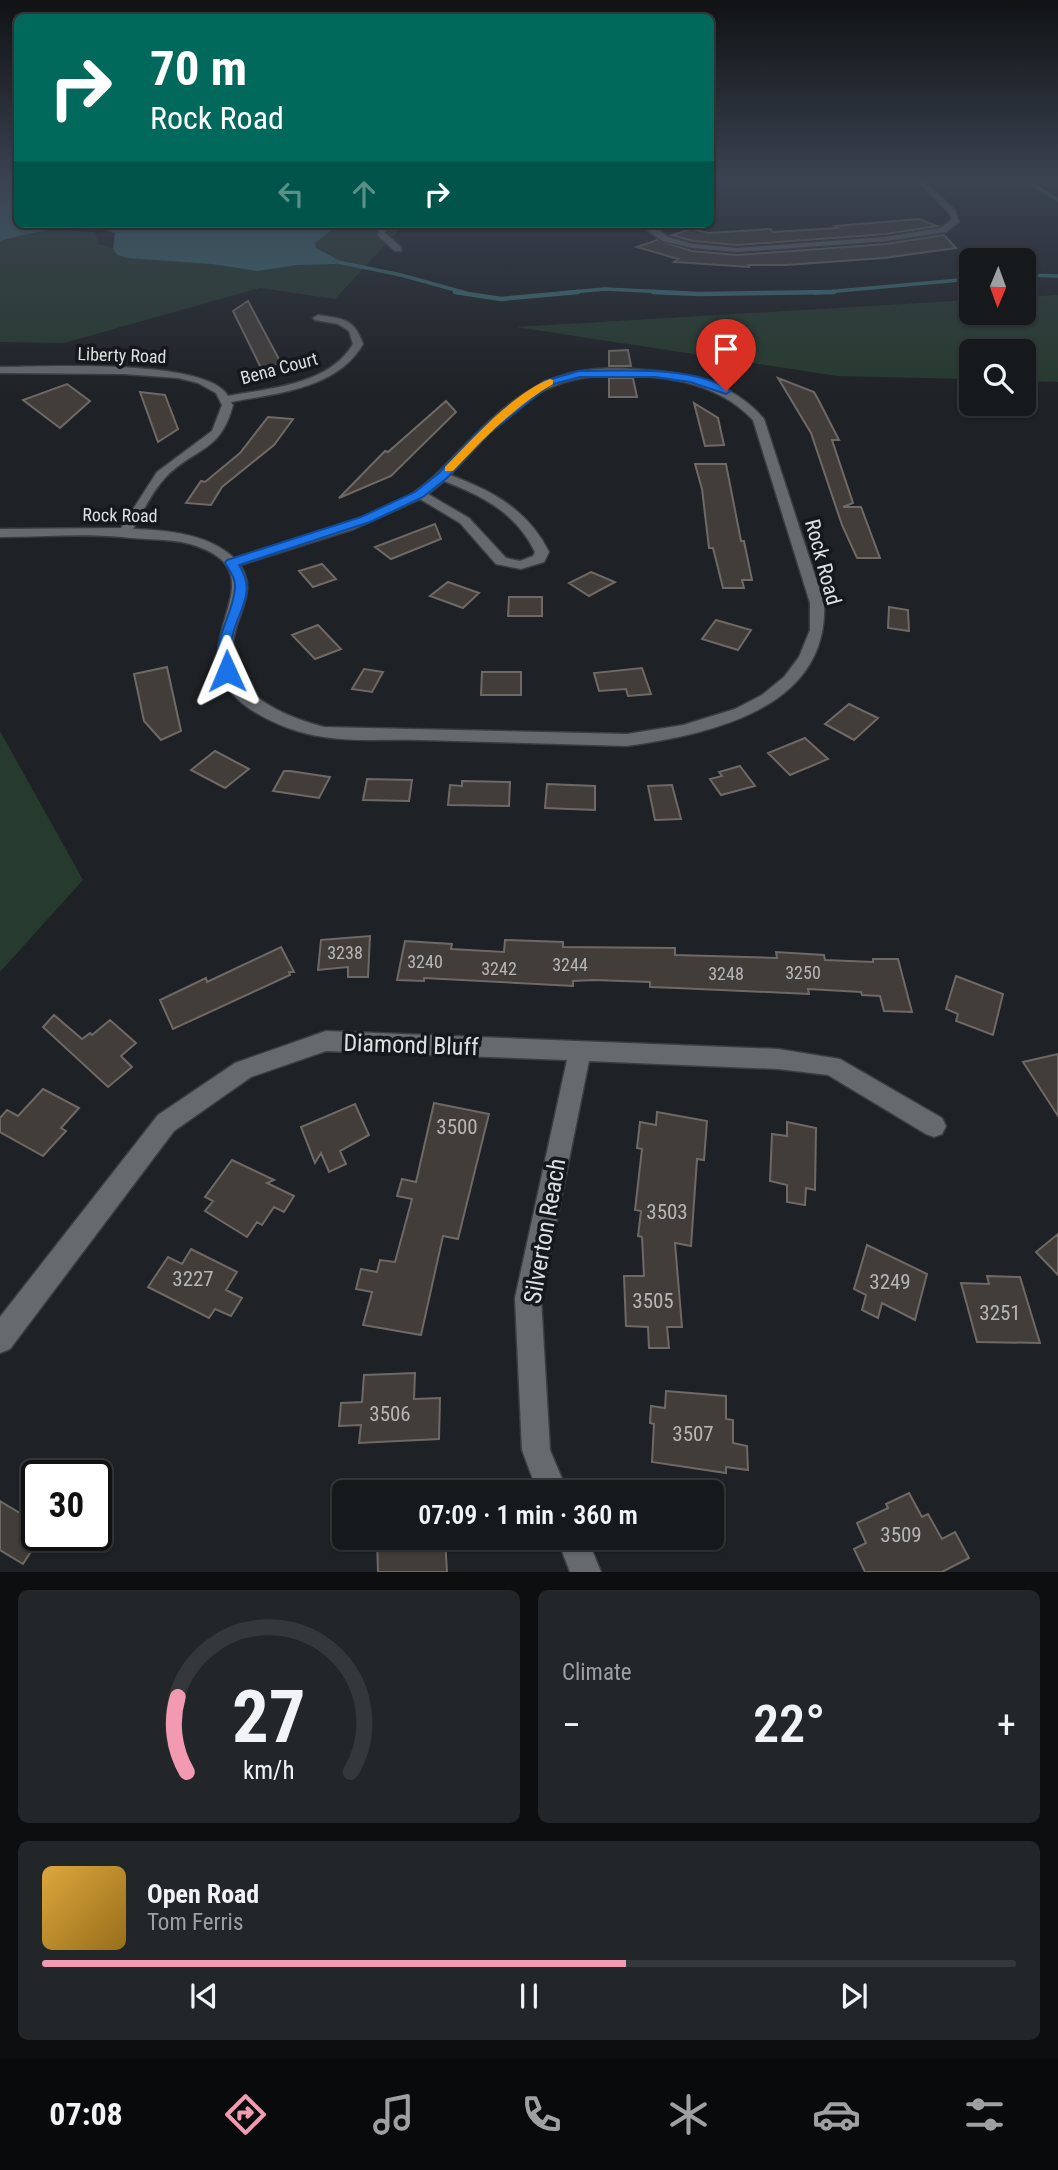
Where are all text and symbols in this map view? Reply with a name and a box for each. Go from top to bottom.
text: 70 m [150,40,247,97]
icon: right [35,42,126,133]
text: Rock Road [150,99,284,137]
icon: left [272,175,310,213]
icon: ahead [345,175,383,213]
icon: right [418,175,456,213]
north arrow [959,248,1036,326]
map controls [959,248,1036,416]
pin [696,319,756,391]
icon: arrive [707,330,745,368]
button: search [959,339,1036,416]
street label: Liberty Road [77,343,167,367]
street label: Bena Court [238,348,320,388]
street label: Rock Road [82,504,158,526]
street label: Rock Road [800,516,846,608]
position arrow [190,634,264,708]
house number: 3238 [327,942,363,963]
house number: 3240 [407,951,443,972]
house number: 3244 [552,954,588,975]
house number: 3242 [481,958,517,979]
house number: 3250 [785,962,821,983]
house number: 3248 [708,963,744,984]
street label: Diamond Bluff [343,1029,479,1061]
house number: 3500 [436,1115,478,1139]
street label: Silverton Reach [518,1156,572,1306]
house number: 3503 [646,1200,688,1224]
house number: 3227 [172,1267,214,1291]
house number: 3249 [869,1270,911,1294]
house number: 3505 [632,1289,674,1313]
house number: 3251 [979,1301,1021,1325]
house number: 3506 [369,1402,411,1426]
house number: 3507 [672,1422,714,1446]
speed limit sign: 30 [21,1460,112,1551]
text: 07:09 · 1 min · 360 m [418,1500,638,1530]
house number: 3509 [880,1523,922,1547]
text: Climate [562,1659,632,1686]
text: 27 [232,1675,306,1761]
text: 22° [753,1694,825,1755]
text: − [562,1703,581,1747]
text: + [997,1703,1016,1747]
text: km/h [243,1756,295,1785]
text: Open Road [147,1879,259,1909]
text: Tom Ferris [147,1909,243,1936]
icon: previous [185,1977,223,2015]
icon: pause [510,1977,548,2015]
icon: next [835,1977,873,2015]
icon: directions [221,2090,270,2139]
icon: music [369,2090,418,2139]
icon: phone [517,2090,566,2139]
icon: climate [664,2090,713,2139]
icon: car [812,2090,861,2139]
icon: filters [960,2090,1009,2139]
text: 07:08 [49,2095,123,2133]

